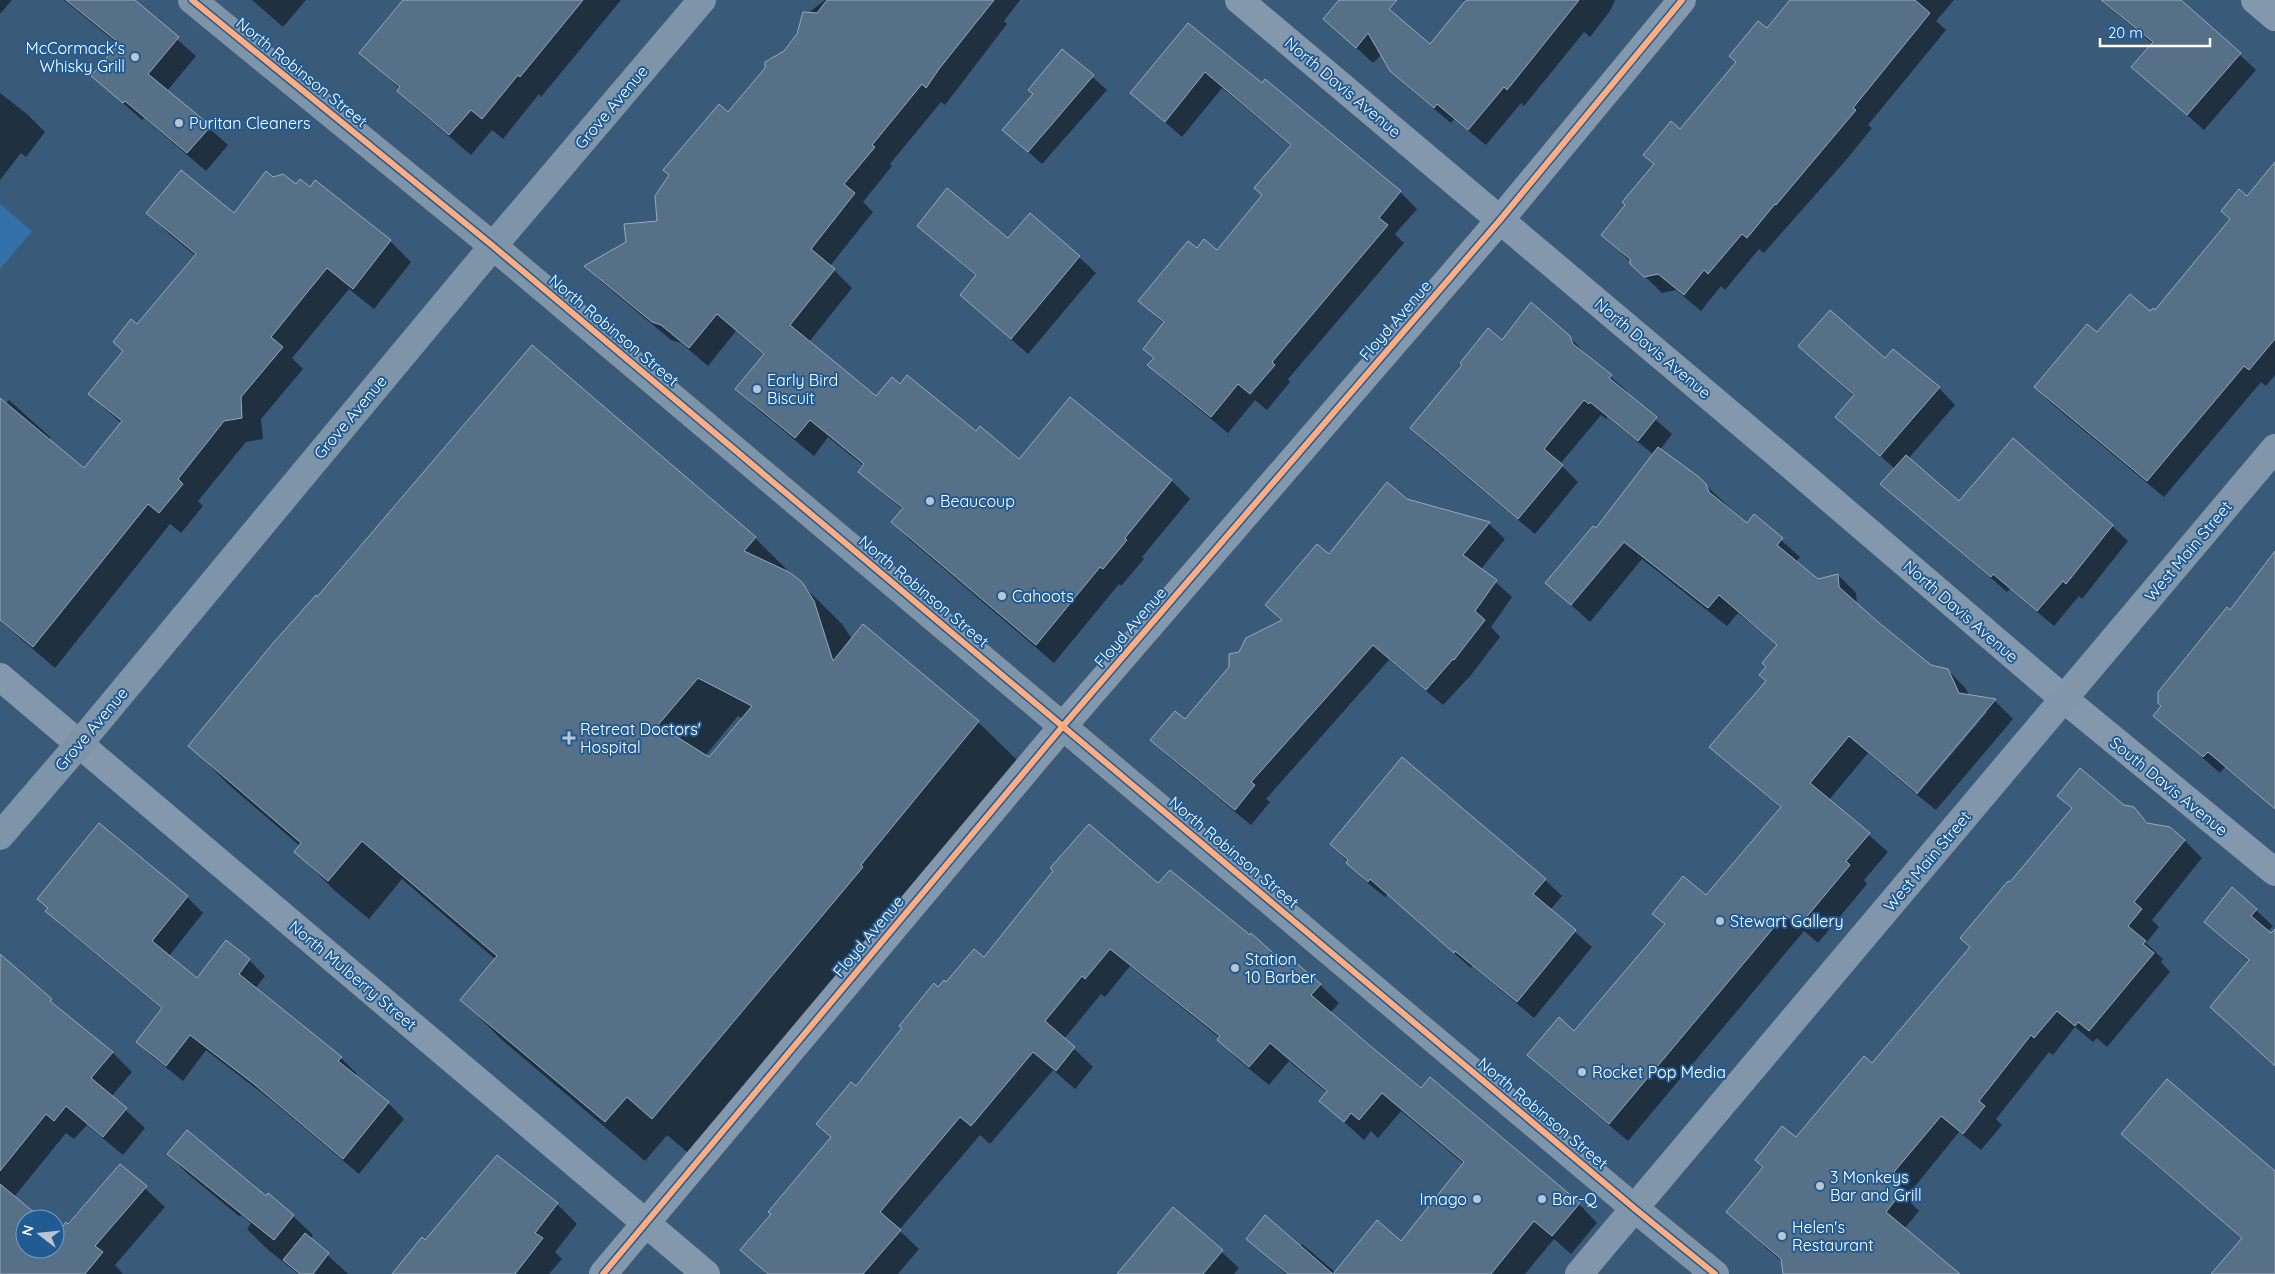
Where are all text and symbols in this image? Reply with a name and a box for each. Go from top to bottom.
street label: North Robinson Street [232,13,372,131]
scale bar [2100,15,2210,47]
text: 20 m [2108,23,2143,42]
street label: North Davis Avenue [1281,32,1405,142]
place label: McCormack's Whisky Grill [25,38,125,76]
marker: McCormack's Whisky Grill [129,51,141,63]
street label: Grove Avenue [570,61,652,153]
place label: Puritan Cleaners [189,113,311,133]
marker: Puritan Cleaners [173,117,185,129]
street label: North Robinson Street [545,270,683,390]
street label: Floyd Avenue [1355,276,1435,364]
street label: North Davis Avenue [1591,293,1715,403]
place label: Early Bird Biscuit [767,370,838,408]
street label: Grove Avenue [309,371,391,463]
marker: Early Bird Biscuit [751,383,763,395]
place label: Beaucoup [940,491,1015,511]
marker: Beaucoup [924,495,936,507]
street label: West Main Street [2140,497,2236,605]
street label: North Robinson Street [855,531,993,651]
street label: North Davis Avenue [1899,556,2023,666]
street label: Floyd Avenue [1090,583,1170,671]
place label: Cahoots [1012,586,1074,606]
marker: Cahoots [996,590,1008,602]
street label: Grove Avenue [50,683,132,775]
place label: Retreat Doctors' Hospital [580,719,701,757]
marker: Retreat Doctors' Hospital [562,731,576,745]
street label: South Davis Avenue [2106,732,2232,840]
street label: North Robinson Street [1165,792,1303,912]
street label: West Main Street [1879,807,1975,915]
street label: Floyd Avenue [828,891,908,981]
place label: Stewart Gallery [1730,911,1844,931]
marker: Stewart Gallery [1714,915,1726,927]
street label: North Mulberry Street [285,916,421,1034]
place label: Station 10 Barber [1245,949,1316,987]
marker: Station 10 Barber [1229,962,1241,974]
street label: North Robinson Street [1474,1053,1612,1173]
place label: Rocket Pop Media [1592,1062,1726,1082]
marker: Rocket Pop Media [1576,1066,1588,1078]
place label: 3 Monkeys Bar and Grill [1830,1167,1922,1205]
marker: 3 Monkeys Bar and Grill [1814,1180,1826,1192]
place label: Imago [1419,1189,1467,1209]
place label: Bar-Q [1552,1189,1598,1209]
marker: Imago [1471,1193,1483,1205]
marker: Bar-Q [1536,1193,1548,1205]
north arrow [15,1209,65,1259]
place label: Helen's Restaurant [1792,1217,1874,1255]
text: N [17,1223,38,1238]
marker: Helen's Restaurant [1776,1230,1788,1242]

